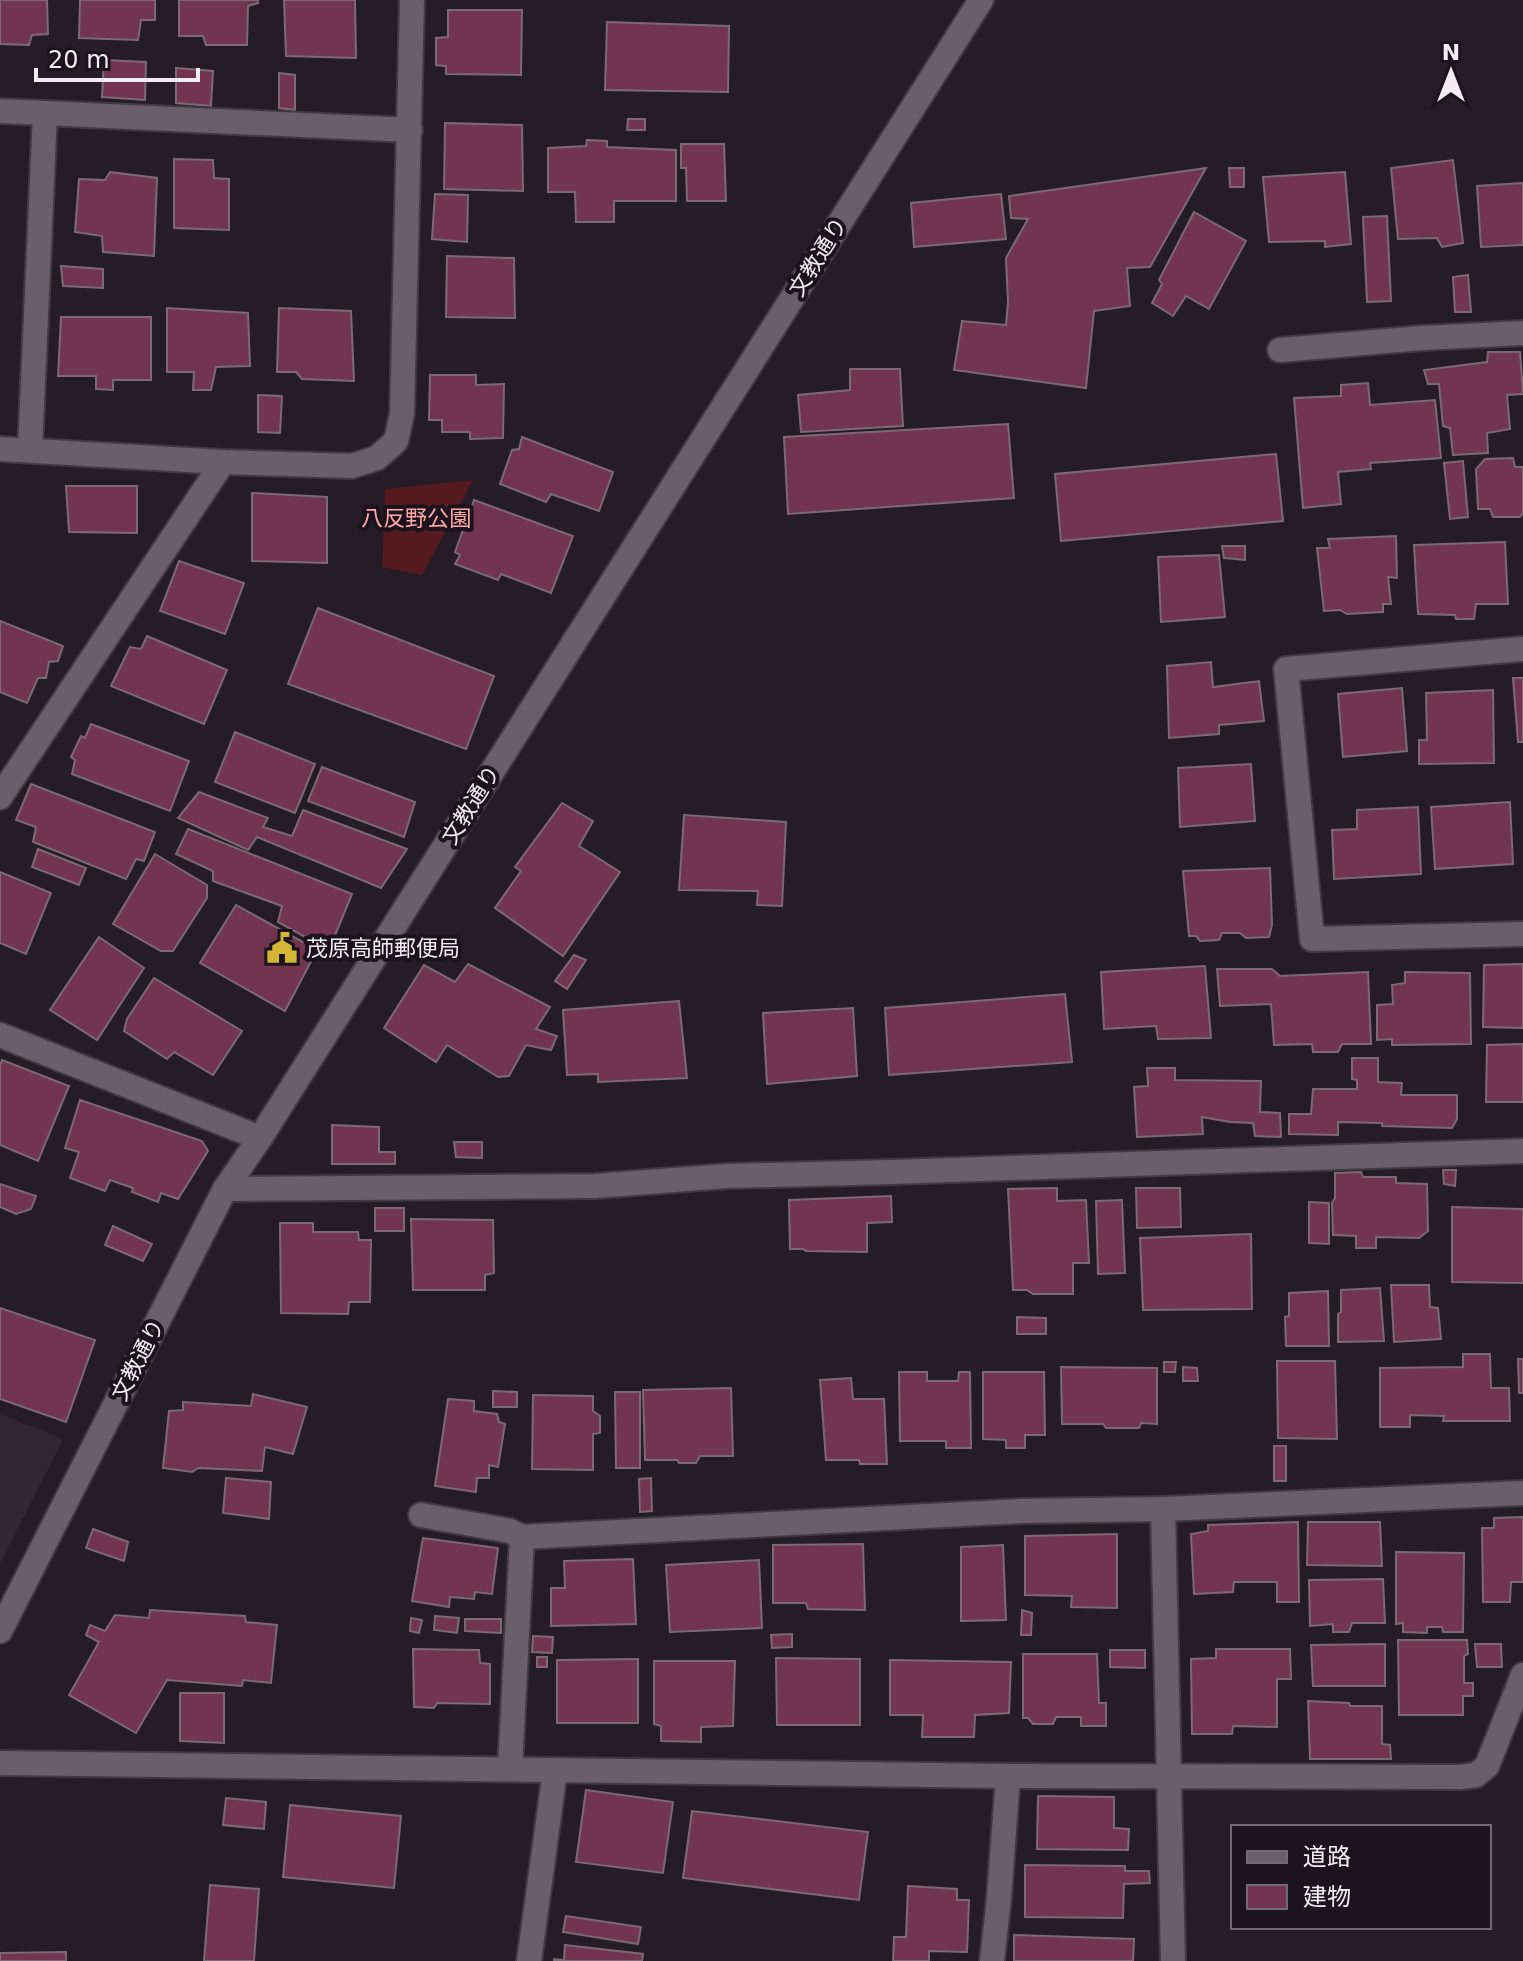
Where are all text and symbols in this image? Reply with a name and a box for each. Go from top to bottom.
scale bar [36,32,198,82]
north arrow [1411,32,1491,112]
text: N [1442,40,1460,65]
text: 20 m [48,46,110,74]
street label: 文教通り [784,213,852,301]
park label: 八反野公園 [361,506,471,531]
street label: 文教通り [437,761,505,849]
public building icon: 茂原高師郵便局 [265,931,299,965]
place label: 茂原高師郵便局 [306,936,460,961]
street label: 文教通り [107,1315,169,1405]
legend [1231,1825,1491,1929]
text: 道路 [1303,1843,1351,1871]
text: 建物 [1303,1883,1351,1911]

